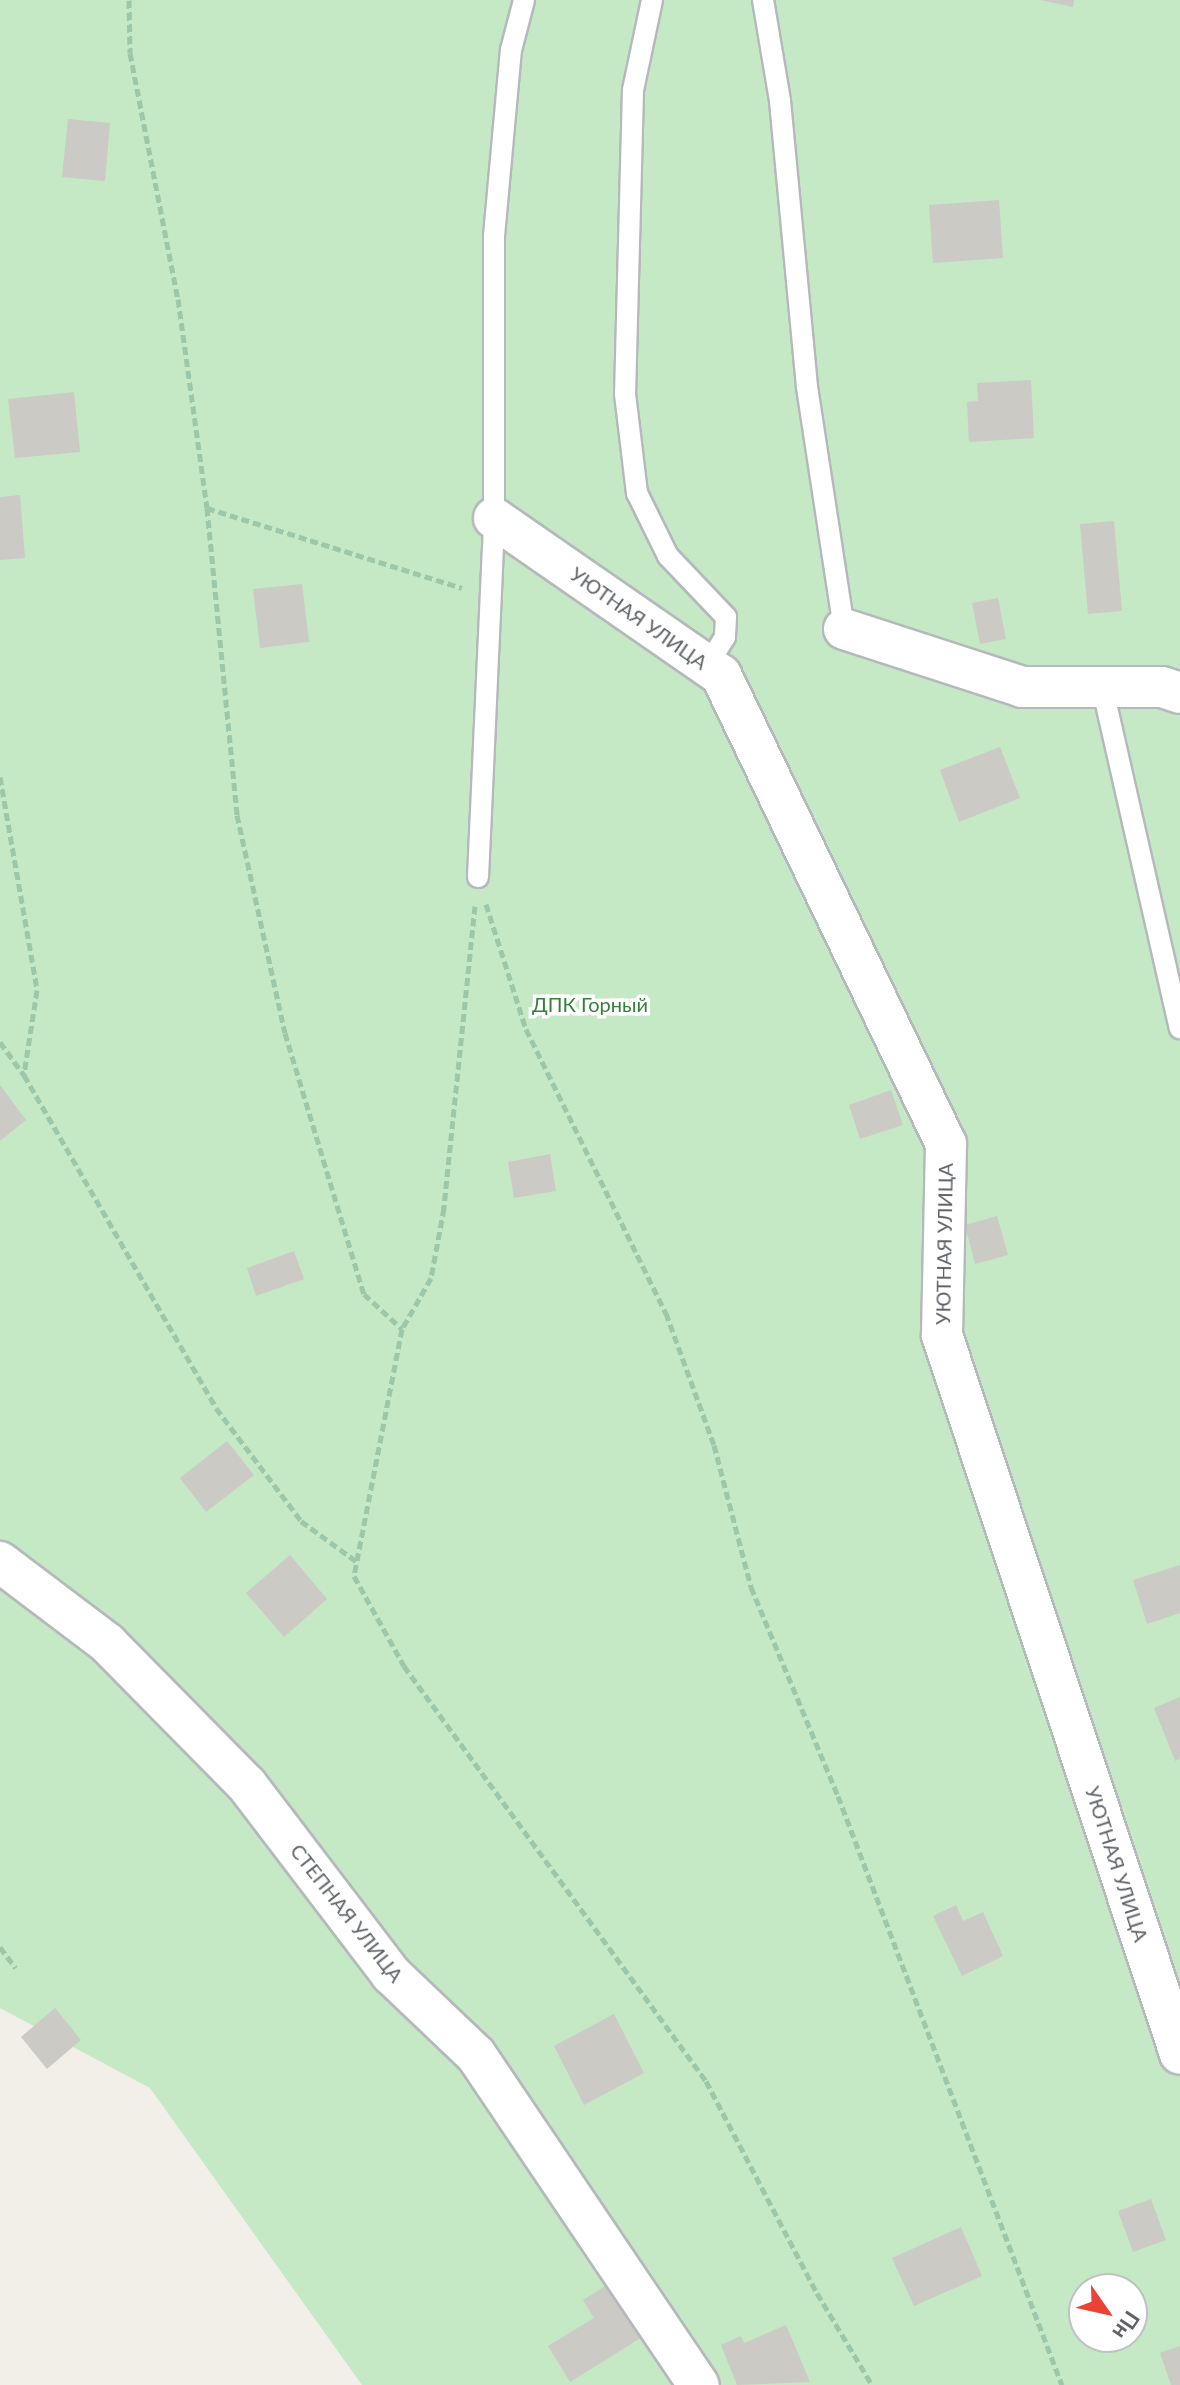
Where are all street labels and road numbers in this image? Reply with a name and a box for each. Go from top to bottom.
street label: УЮТНАЯ УЛИЦА [566,562,712,674]
street label: УЮТНАЯ УЛИЦА [931,1163,957,1325]
street label: УЮТНАЯ УЛИЦА [1081,1783,1153,1945]
street label: СТЕПНАЯ УЛИЦА [286,1839,408,1987]

